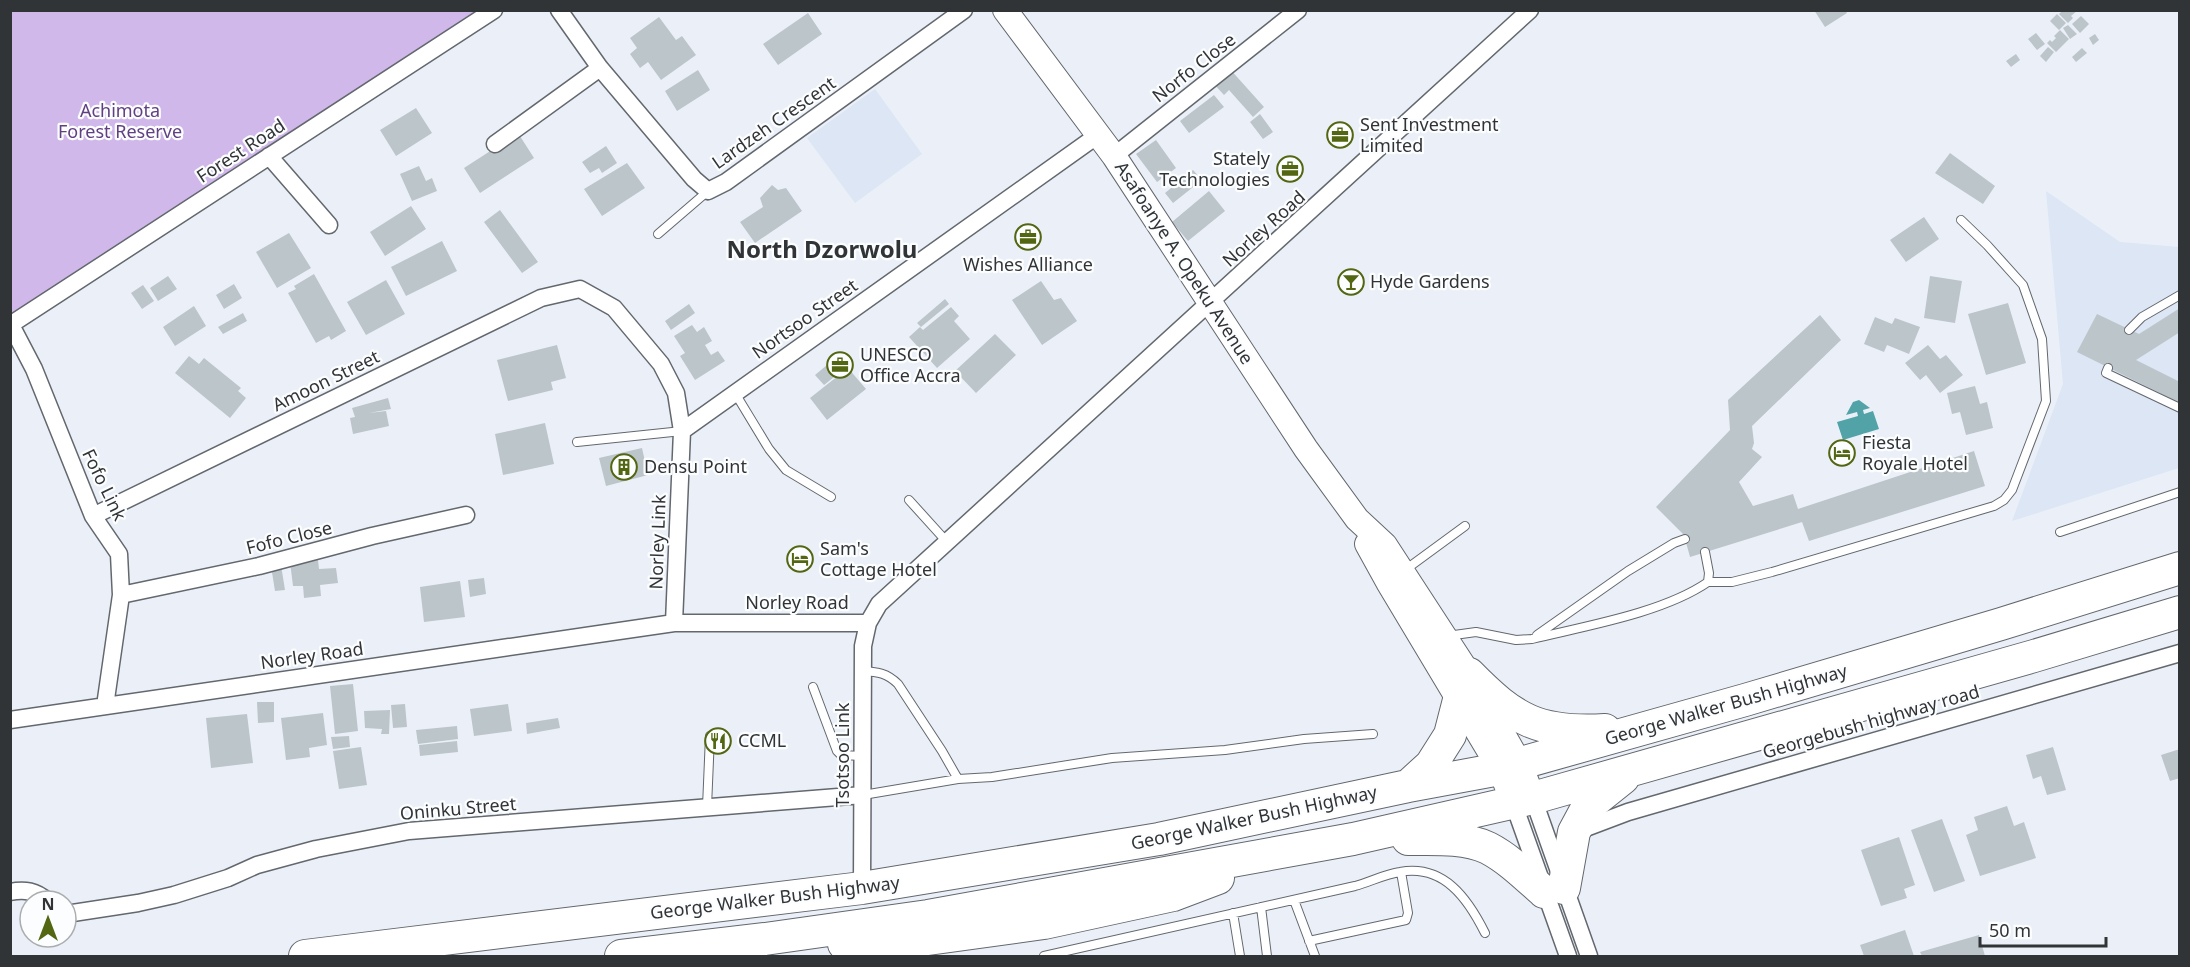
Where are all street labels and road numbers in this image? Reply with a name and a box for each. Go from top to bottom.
street label: Norfo Close [1147,27,1240,107]
street label: Lardzeh Crescent [707,70,840,174]
street label: Forest Road [192,113,289,188]
street label: Asafoanye A. Opeku Avenue [1110,156,1260,369]
street label: Norley Road [1217,185,1310,272]
street label: Nortsoo Street [747,273,862,364]
street label: Amoon Street [268,344,383,416]
street label: Fofo Link [77,445,133,525]
street label: Norley Link [643,494,671,590]
street label: Fofo Close [243,515,334,559]
street label: Norley Road [745,590,849,614]
street label: Norley Road [259,636,365,674]
street label: George Walker Bush Highway [1602,658,1851,750]
street label: Georgebush highway road [1760,679,1982,764]
street label: Tsotsoo Link [830,702,854,807]
street label: George Walker Bush Highway [1128,779,1380,855]
street label: Oninku Street [399,791,518,825]
street label: George Walker Bush Highway [649,870,902,924]

